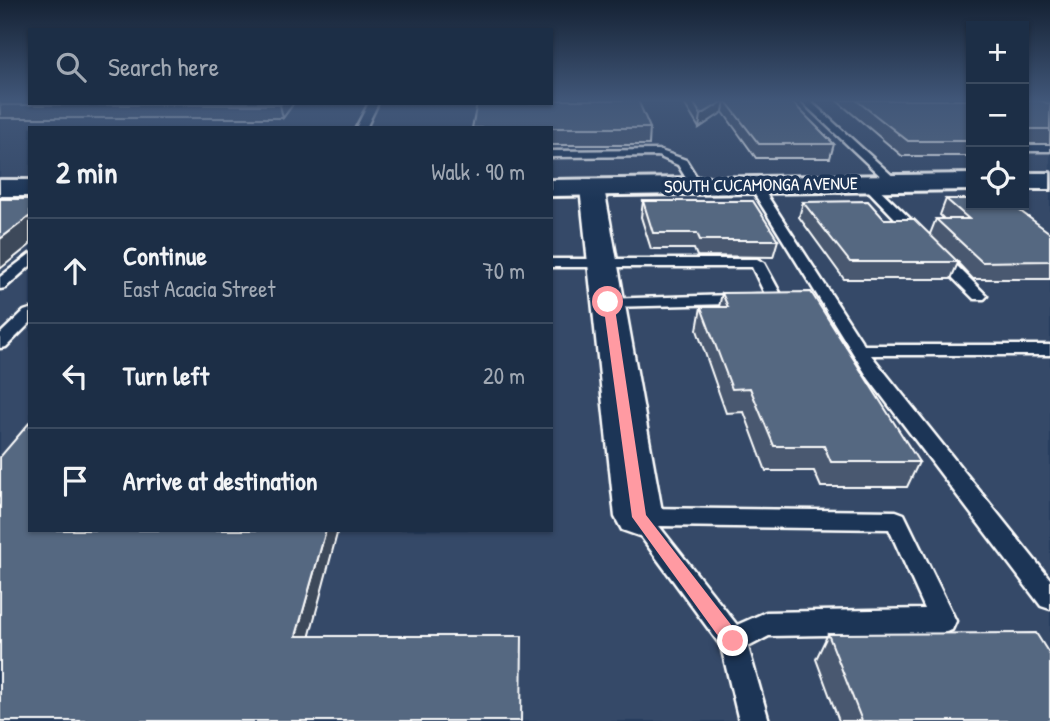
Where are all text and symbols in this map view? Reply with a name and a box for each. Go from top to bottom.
map controls [966,21,1029,210]
button: + [966,21,1029,84]
search box [28,28,553,105]
icon: search [52,48,90,86]
text: Search here [108,49,219,84]
button: − [966,84,1029,147]
button: locate [966,147,1029,210]
text: 2 min [56,152,118,192]
text: Walk · 90 m [431,156,525,187]
street label: SOUTH CUCAMONGA AVENUE [664,170,858,199]
text: Continue [123,238,207,273]
icon: ahead [56,252,94,290]
text: 70 m [482,255,525,286]
text: East Acacia Street [123,273,275,304]
route start [592,286,623,317]
icon: left [56,357,94,395]
text: Turn left [123,358,209,393]
text: 20 m [483,360,525,391]
icon: arrive [56,462,94,500]
text: Arrive at destination [123,463,318,498]
route end [717,625,748,656]

